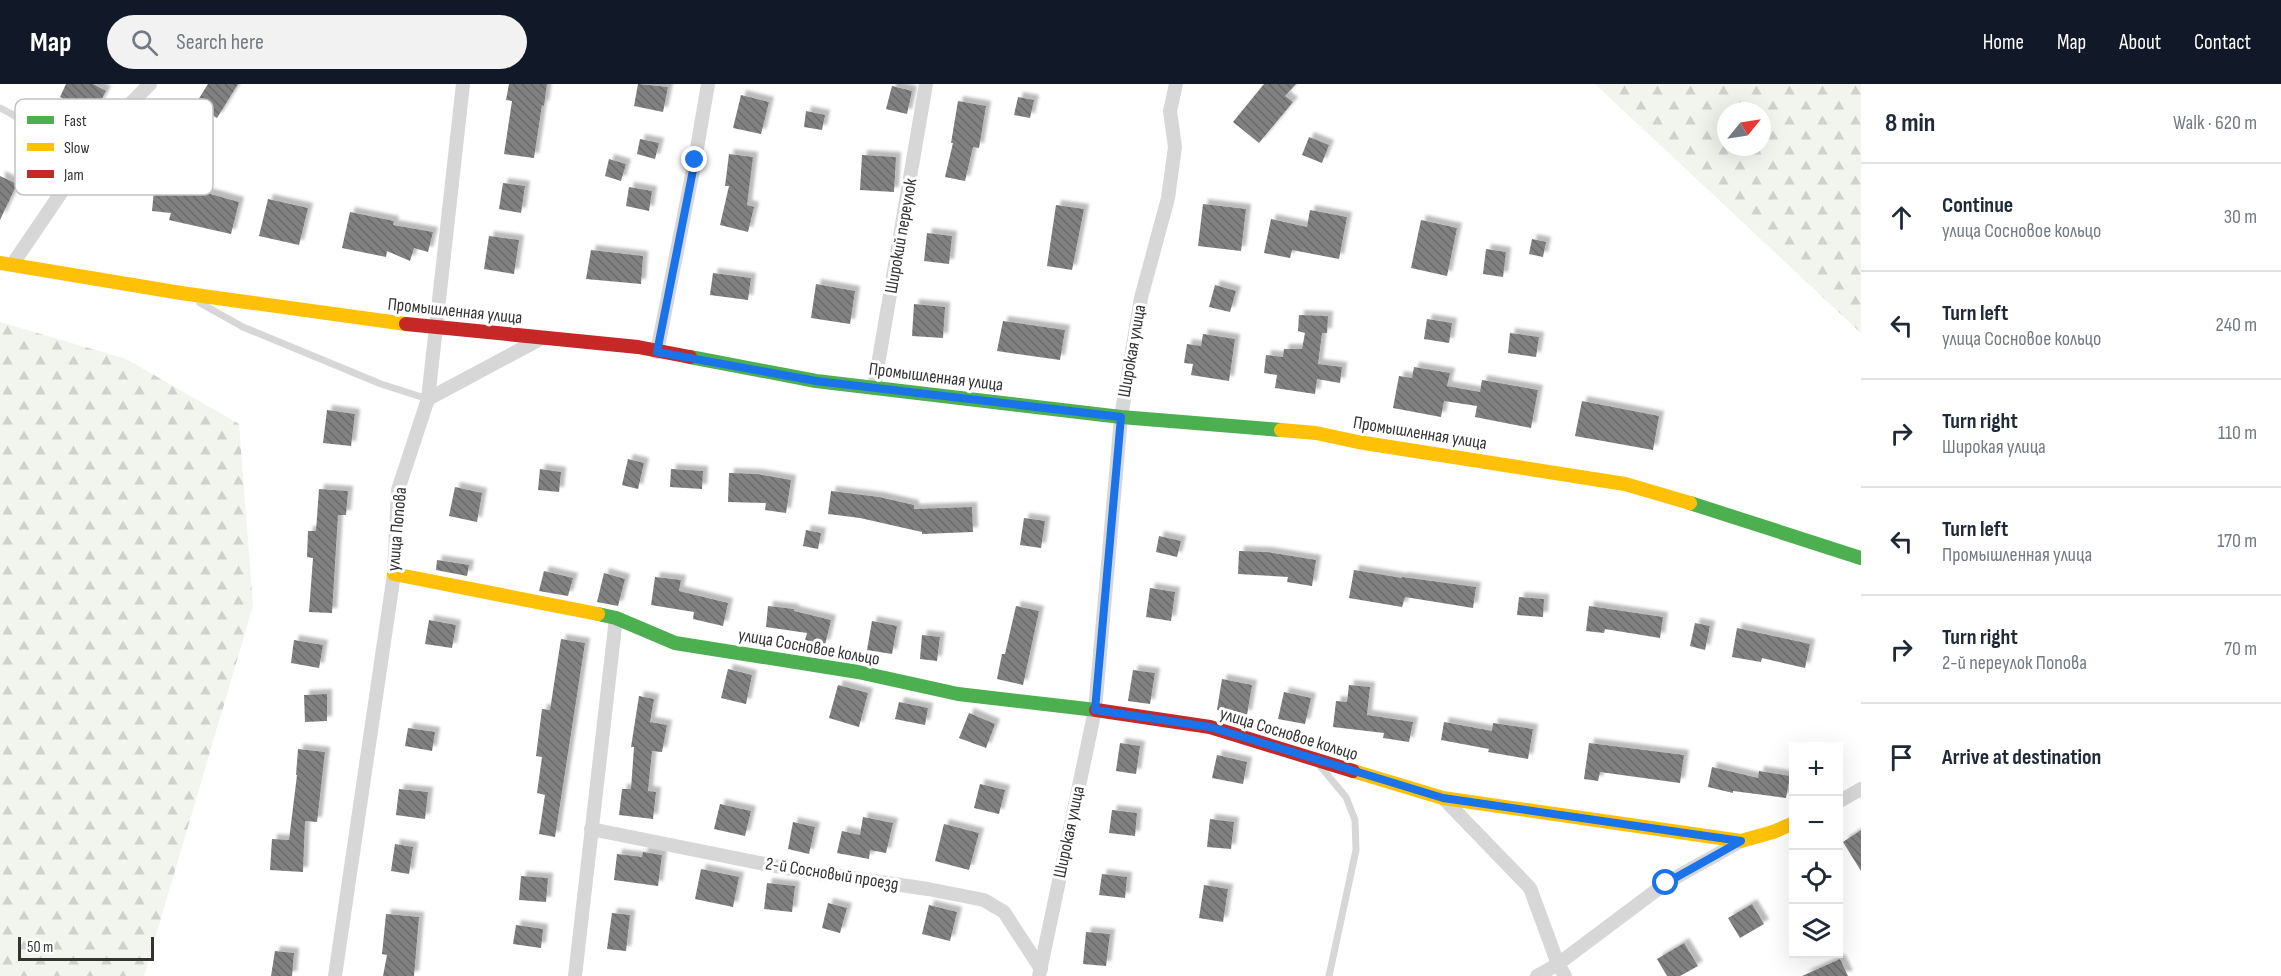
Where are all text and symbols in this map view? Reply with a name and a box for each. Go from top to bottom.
search box [107,15,527,69]
text: Map [30,26,71,59]
icon: search [128,26,161,59]
text: Search here [176,29,264,56]
text: Home [1983,30,2024,55]
text: Map [2057,30,2086,55]
text: About [2119,30,2161,55]
text: Contact [2194,30,2251,55]
legend [15,99,213,195]
north arrow [1717,102,1771,156]
text: 8 min [1885,108,1935,139]
text: Walk · 620 m [2173,111,2257,135]
text: Fast [64,112,87,131]
text: Slow [64,139,89,158]
route end [681,146,707,172]
text: Jam [63,166,84,185]
street label: Широкий переулок [881,177,921,295]
text: Continue [1942,192,2013,219]
icon: ahead [1885,201,1918,234]
text: 30 m [2224,205,2257,229]
text: улица Сосновое кольцо [1942,219,2101,243]
street label: Промышленная улица [387,293,523,329]
text: Turn left [1942,300,2008,327]
street label: Широкая улица [1114,303,1150,399]
icon: left [1885,309,1918,342]
text: 240 m [2216,313,2257,337]
text: улица Сосновое кольцо [1942,327,2101,351]
street label: Промышленная улица [868,358,1004,396]
text: Turn right [1942,408,2018,435]
street label: Промышленная улица [1352,412,1488,454]
icon: right [1885,417,1918,450]
text: 110 m [2218,421,2257,445]
text: Широкая улица [1942,435,2046,459]
street label: улица Попова [383,486,411,572]
text: Turn left [1942,516,2008,543]
icon: left [1885,525,1918,558]
text: 170 m [2217,529,2257,553]
text: Промышленная улица [1942,543,2092,567]
street label: улица Сосновое кольцо [737,624,881,670]
text: Turn right [1942,624,2018,651]
icon: right [1885,633,1918,666]
text: 70 m [2224,637,2257,661]
text: 2-й переулок Попова [1942,651,2087,675]
street label: улица Сосновое кольцо [1217,703,1361,765]
icon: arrive [1885,741,1918,774]
map controls [1789,742,1843,958]
button: + [1789,742,1843,796]
text: Arrive at destination [1942,744,2101,771]
street label: Широкая улица [1049,784,1089,880]
button: − [1789,796,1843,850]
button: locate [1789,850,1843,904]
street label: 2-й Сосновый проезд [764,853,900,895]
route start [1652,869,1678,895]
button: layers [1789,904,1843,958]
scale bar [18,934,154,962]
text: 50 m [27,938,53,957]

